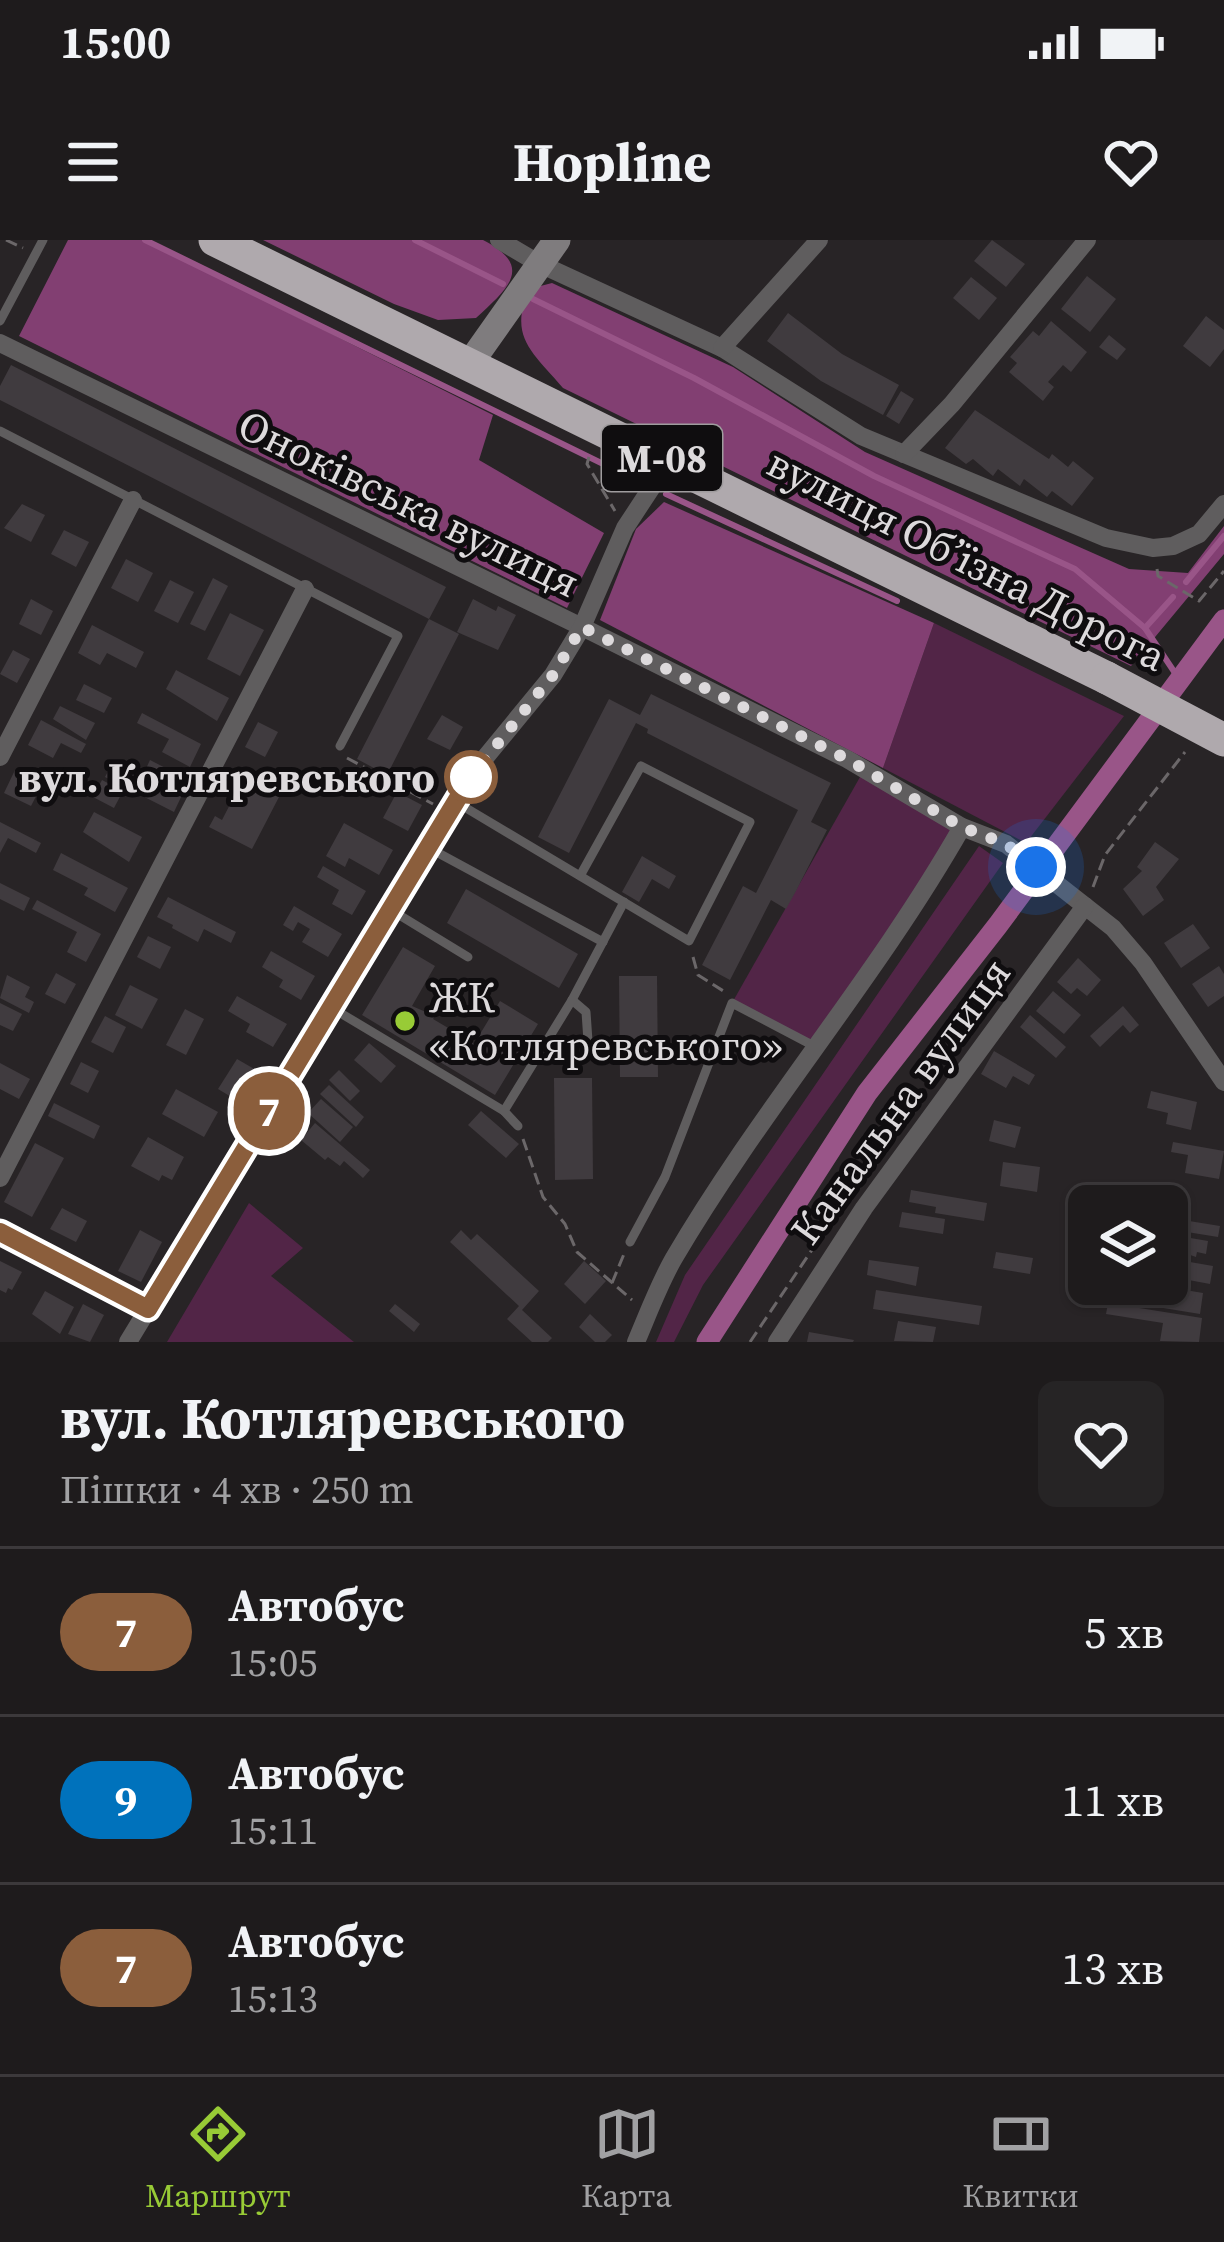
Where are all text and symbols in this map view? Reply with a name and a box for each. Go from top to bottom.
text: 15:00 [60,11,171,73]
text: Hopline [513,125,711,199]
icon: menu [60,129,126,195]
icon: heart [1098,129,1164,195]
street label: Оноківська вулиця [229,395,589,611]
road number: М-08 [602,425,722,491]
street label: вулиця Обʼїзна Дорога [758,433,1177,685]
place label: вул. Котляревського [19,748,435,806]
marker: вул. Котляревського [446,752,496,802]
your location [1006,837,1066,897]
street label: Канальна вулиця [776,946,1024,1256]
place label: ЖК «Котляревського» [429,968,783,1074]
marker: ЖК «Котляревського» [392,1008,418,1034]
line badge: 7 [230,1072,308,1150]
text: 7 [258,1082,280,1140]
map controls [1068,1185,1188,1305]
button: layers [1068,1185,1188,1305]
text: вул. Котляревського [60,1379,625,1457]
button: heart [1038,1381,1164,1507]
text: Пішки · 4 хв · 250 m [60,1463,414,1516]
text: Автобус [228,1574,405,1636]
text: 5 хв [1084,1601,1164,1663]
text: 7 [115,1603,137,1661]
text: 15:05 [228,1636,318,1689]
text: Автобус [228,1742,405,1804]
text: 11 хв [1062,1769,1164,1831]
text: 9 [115,1771,137,1829]
text: 15:11 [228,1804,318,1857]
text: Автобус [228,1910,405,1972]
text: 13 хв [1062,1937,1164,1999]
text: 7 [115,1939,137,1997]
text: 15:13 [228,1972,318,2025]
tab: Маршрут [145,2101,291,2218]
tab: Карта [581,2101,672,2218]
tab: Квитки [962,2101,1079,2218]

